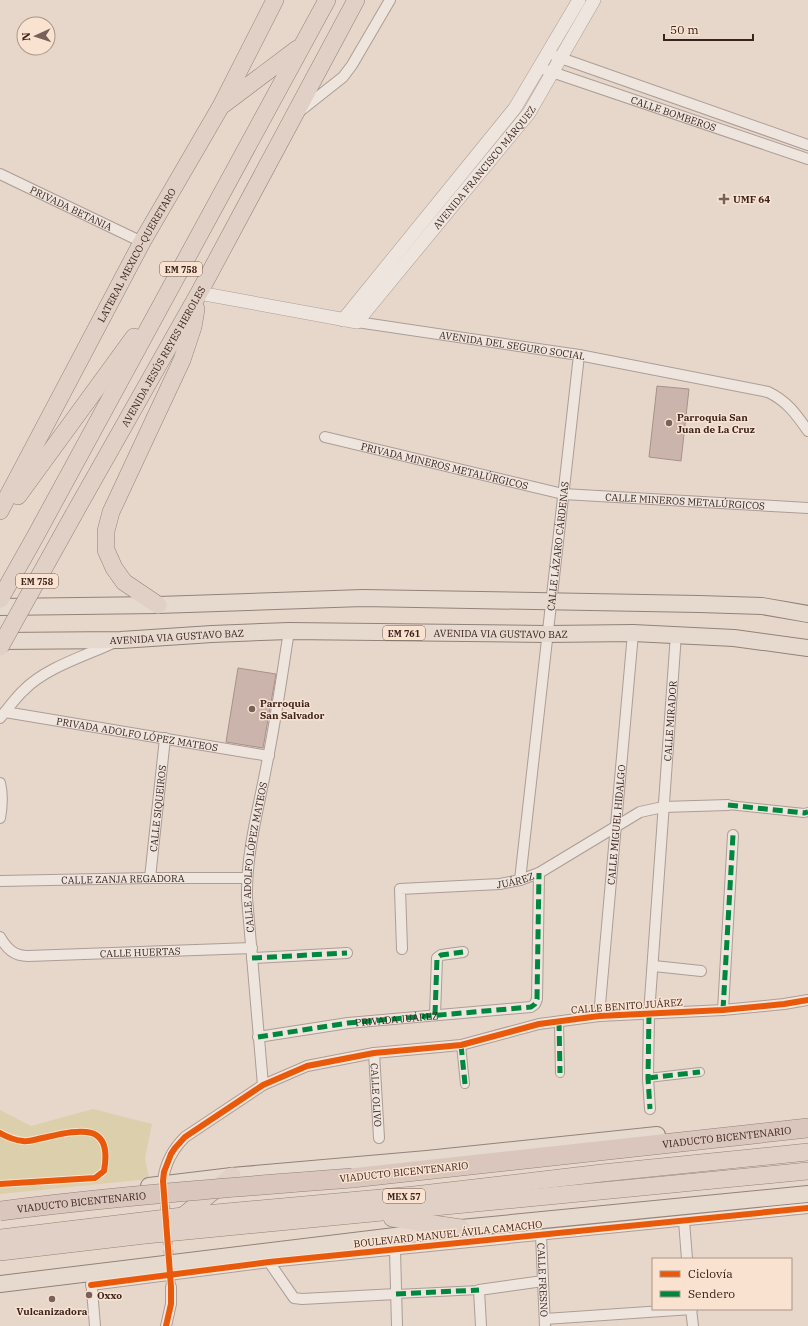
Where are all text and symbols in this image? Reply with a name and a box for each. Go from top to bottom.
north arrow [16,16,56,56]
scale bar [664,16,753,42]
text: 50 m [670,22,699,37]
text: N [19,32,33,41]
street label: CALLE BOMBEROS [629,93,718,134]
street label: AVENIDA FRANCISCO MÁRQUEZ [430,103,538,232]
street label: PRIVADA BETANIA [28,183,115,233]
street label: LATERAL MEXICO-QUERETARO [94,186,178,324]
marker: UMF 64 [718,193,730,205]
place label: UMF 64 [733,193,770,206]
road number: EM 758 [160,262,202,276]
street label: AVENIDA JESÚS REYES HEROLES [118,284,208,429]
street label: AVENIDA DEL SEGURO SOCIAL [438,328,586,363]
place label: Parroquia San Juan de La Cruz [677,411,755,436]
marker: Parroquia San Juan de La Cruz [664,418,674,428]
street label: PRIVADA MINEROS METALÚRGICOS [360,439,530,492]
street label: CALLE LÁZARO CÁRDENAS [544,481,571,611]
street label: CALLE MINEROS METALÚRGICOS [605,490,765,512]
road number: EM 758 [16,574,58,588]
street label: AVENIDA VIA GUSTAVO BAZ [110,626,244,647]
road number: EM 761 [383,626,425,640]
street label: AVENIDA VIA GUSTAVO BAZ [433,626,568,641]
street label: CALLE MIRADOR [660,680,679,762]
place label: Parroquia San Salvador [260,697,325,722]
marker: Parroquia San Salvador [247,704,257,714]
street label: PRIVADA ADOLFO LÓPEZ MATEOS [55,714,219,754]
street label: CALLE SIQUEIROS [146,764,169,853]
street label: CALLE MIGUEL HIDALGO [604,764,628,885]
street label: CALLE ADOLFO LÓPEZ MATEOS [240,780,270,933]
street label: JUÁREZ [496,869,536,891]
street label: CALLE ZANJA REGADORA [61,872,185,886]
street label: CALLE HUERTAS [100,944,181,960]
street label: CALLE BENITO JUÁREZ [571,996,683,1016]
street label: PRIVADA JUÁREZ [355,1009,439,1029]
street label: CALLE OLIVO [368,1063,385,1127]
street label: VIADUCTO BICENTENARIO [662,1123,792,1150]
street label: VIADUCTO BICENTENARIO [339,1159,469,1185]
street label: VIADUCTO BICENTENARIO [16,1189,147,1215]
road number: MEX 57 [383,1189,425,1203]
street label: BOULEVARD MANUEL ÁVILA CAMACHO [353,1218,543,1250]
street label: CALLE FRESNO [535,1243,551,1317]
legend [652,1258,792,1310]
text: Ciclovía [688,1266,733,1281]
text: Sendero [688,1286,735,1301]
place label: Oxxo [97,1289,122,1302]
marker: Oxxo [84,1290,94,1300]
marker: Vulcanizadora [47,1294,57,1304]
place label: Vulcanizadora [16,1305,88,1318]

